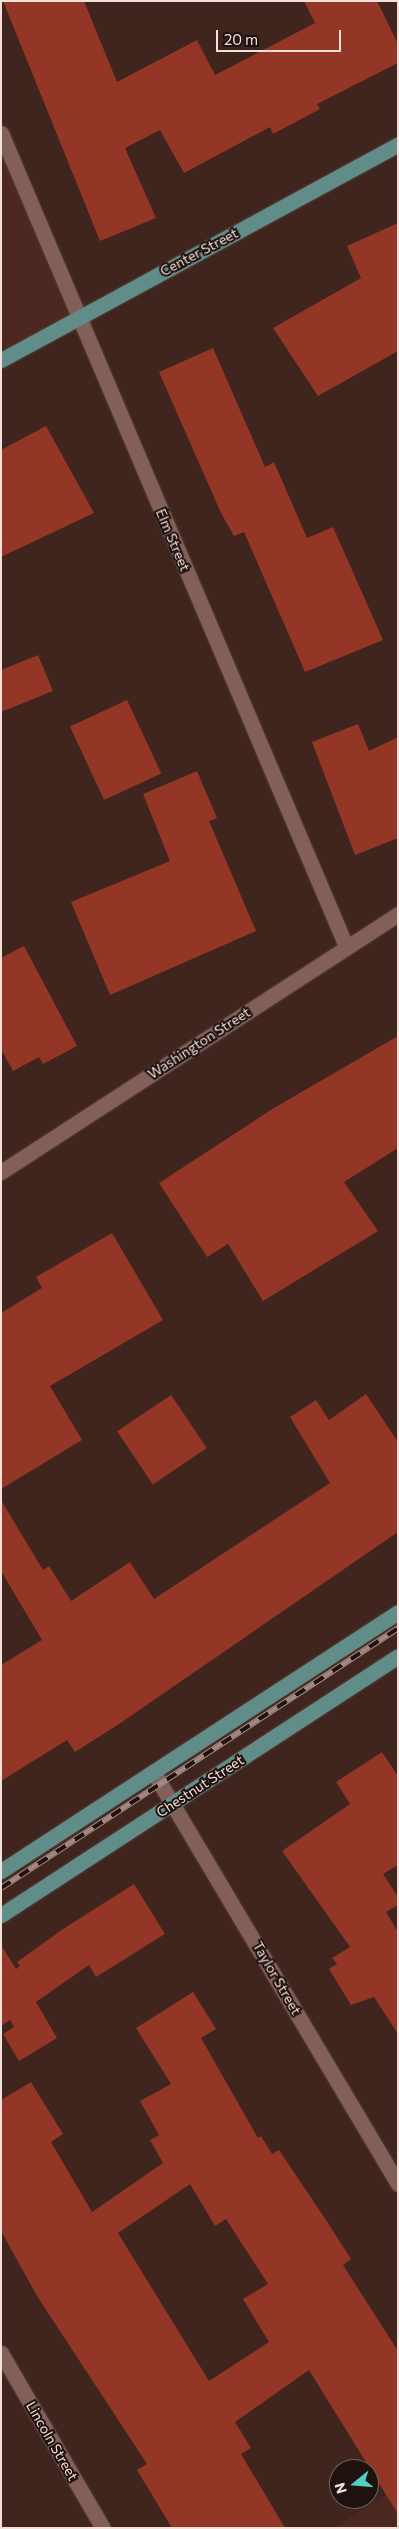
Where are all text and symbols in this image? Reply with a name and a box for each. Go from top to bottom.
scale bar [219,20,344,52]
text: 20 m [224,30,258,48]
street label: Center Street [157,224,241,280]
street label: Elm Street [152,506,194,574]
street label: Washington Street [145,1004,253,1082]
street label: Chestnut Street [153,1751,247,1821]
street label: Taylor Street [249,1938,305,2018]
street label: Lincoln Street [23,2398,81,2484]
north arrow [329,2459,379,2509]
text: N [330,2481,350,2496]

